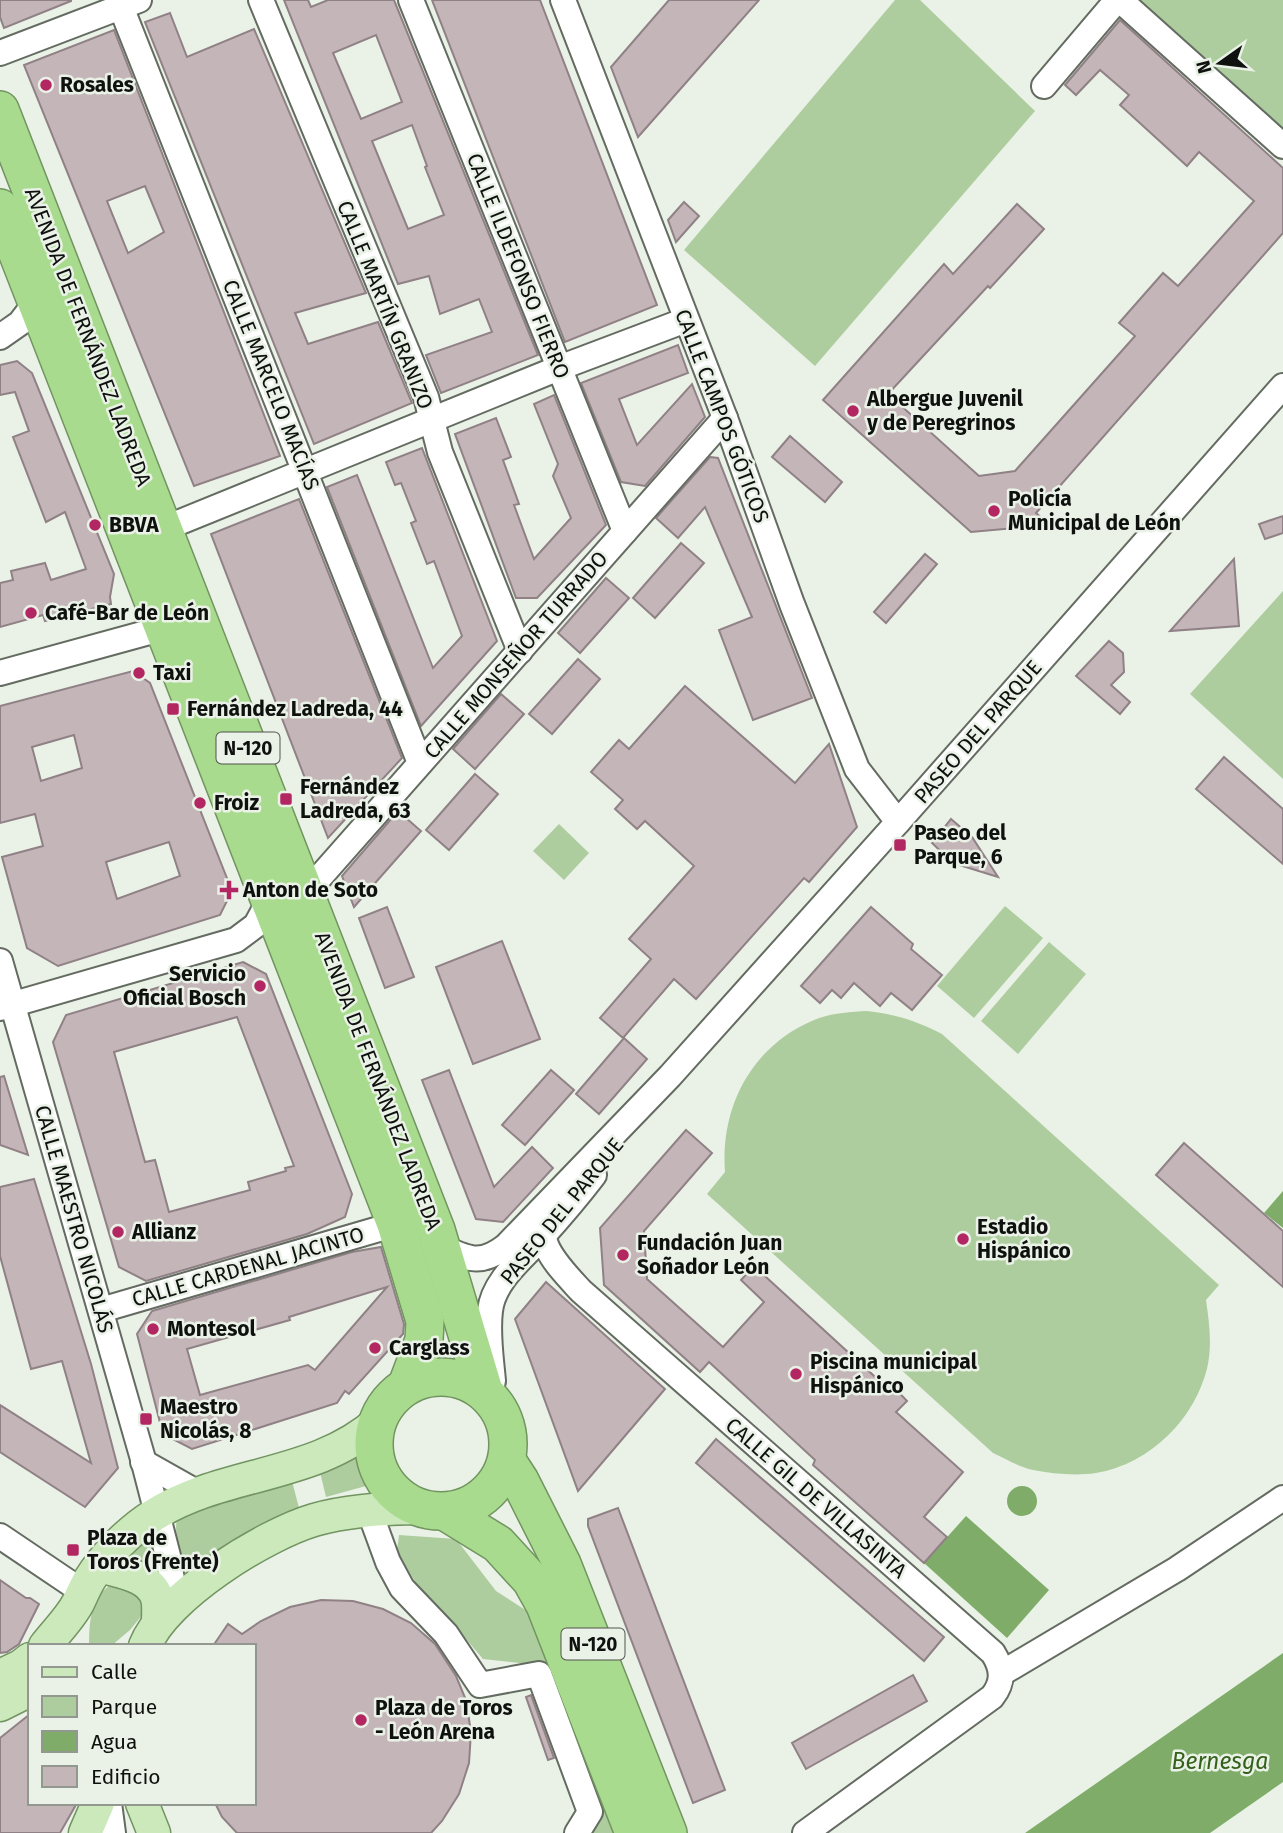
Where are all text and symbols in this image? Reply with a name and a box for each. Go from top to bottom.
north arrow [1185,28,1255,98]
text: N [1191,58,1217,76]
place label: Rosales [60,72,134,98]
marker: Rosales [38,77,54,93]
street label: CALLE ILDEFONSO FIERRO [461,149,575,383]
street label: AVENIDA DE FERNÁNDEZ LADREDA [19,184,157,490]
street label: CALLE MARTÍN GRANIZO [331,197,439,413]
street label: CALLE MARCELO MACÍAS [217,276,325,494]
street label: CALLE CAMPOS GÓTICOS [669,305,775,527]
place label: Albergue Juvenil y de Peregrinos [866,386,1024,436]
marker: Albergue Juvenil y de Peregrinos [845,403,861,419]
place label: Policía Municipal de León [1008,486,1181,536]
marker: Policía Municipal de León [986,503,1002,519]
place label: BBVA [109,512,159,538]
marker: BBVA [87,517,103,533]
street label: CALLE MONSEÑOR TURRADO [419,546,613,764]
place label: Café-Bar de León [45,600,209,626]
marker: Café-Bar de León [23,605,39,621]
street label: PASEO DEL PARQUE [909,655,1047,809]
place label: Taxi [153,660,191,686]
marker: Taxi [131,665,147,681]
place label: Fernández Ladreda, 44 [187,696,403,722]
marker: Fernández Ladreda, 44 [165,701,181,717]
road number: N-120 [216,733,280,764]
place label: Fernández Ladreda, 63 [300,774,411,824]
place label: Froiz [214,790,259,816]
marker: Fernández Ladreda, 63 [278,791,294,807]
marker: Froiz [192,795,208,811]
place label: Paseo del Parque, 6 [914,820,1007,870]
marker: Paseo del Parque, 6 [892,837,908,853]
place label: Anton de Soto [242,877,378,903]
marker: Anton de Soto [221,882,237,898]
street label: AVENIDA DE FERNÁNDEZ LADREDA [309,928,447,1234]
place label: Servicio Oficial Bosch [123,961,246,1011]
marker: Servicio Oficial Bosch [252,978,268,994]
street label: CALLE MAESTRO NICOLÁS [29,1102,119,1336]
street label: PASEO DEL PARQUE [495,1132,629,1290]
place label: Estadio Hispánico [977,1214,1071,1264]
place label: Allianz [131,1219,196,1245]
street label: CALLE CARDENAL JACINTO [129,1221,367,1313]
marker: Allianz [110,1224,126,1240]
place label: Fundación Juan Soñador León [637,1230,782,1280]
marker: Estadio Hispánico [955,1231,971,1247]
marker: Fundación Juan Soñador León [615,1247,631,1263]
place label: Montesol [167,1316,257,1342]
marker: Montesol [145,1321,161,1337]
place label: Carglass [389,1335,470,1361]
marker: Carglass [367,1340,383,1356]
place label: Piscina municipal Hispánico [810,1349,978,1399]
marker: Piscina municipal Hispánico [788,1366,804,1382]
place label: Maestro Nicolás, 8 [160,1394,252,1444]
marker: Maestro Nicolás, 8 [138,1411,154,1427]
street label: CALLE GIL DE VILLASINTA [720,1412,912,1584]
place label: Plaza de Toros (Frente) [87,1525,219,1575]
marker: Plaza de Toros (Frente) [65,1542,81,1558]
road number: N-120 [562,1628,624,1660]
legend [28,1644,256,1805]
text: Calle [91,1659,137,1685]
text: Parque [91,1694,157,1720]
place label: Plaza de Toros - León Arena [375,1695,513,1745]
marker: Plaza de Toros - León Arena [353,1712,369,1728]
text: Agua [91,1729,137,1755]
water label: Bernesga [1172,1747,1268,1775]
text: Edificio [91,1764,161,1790]

